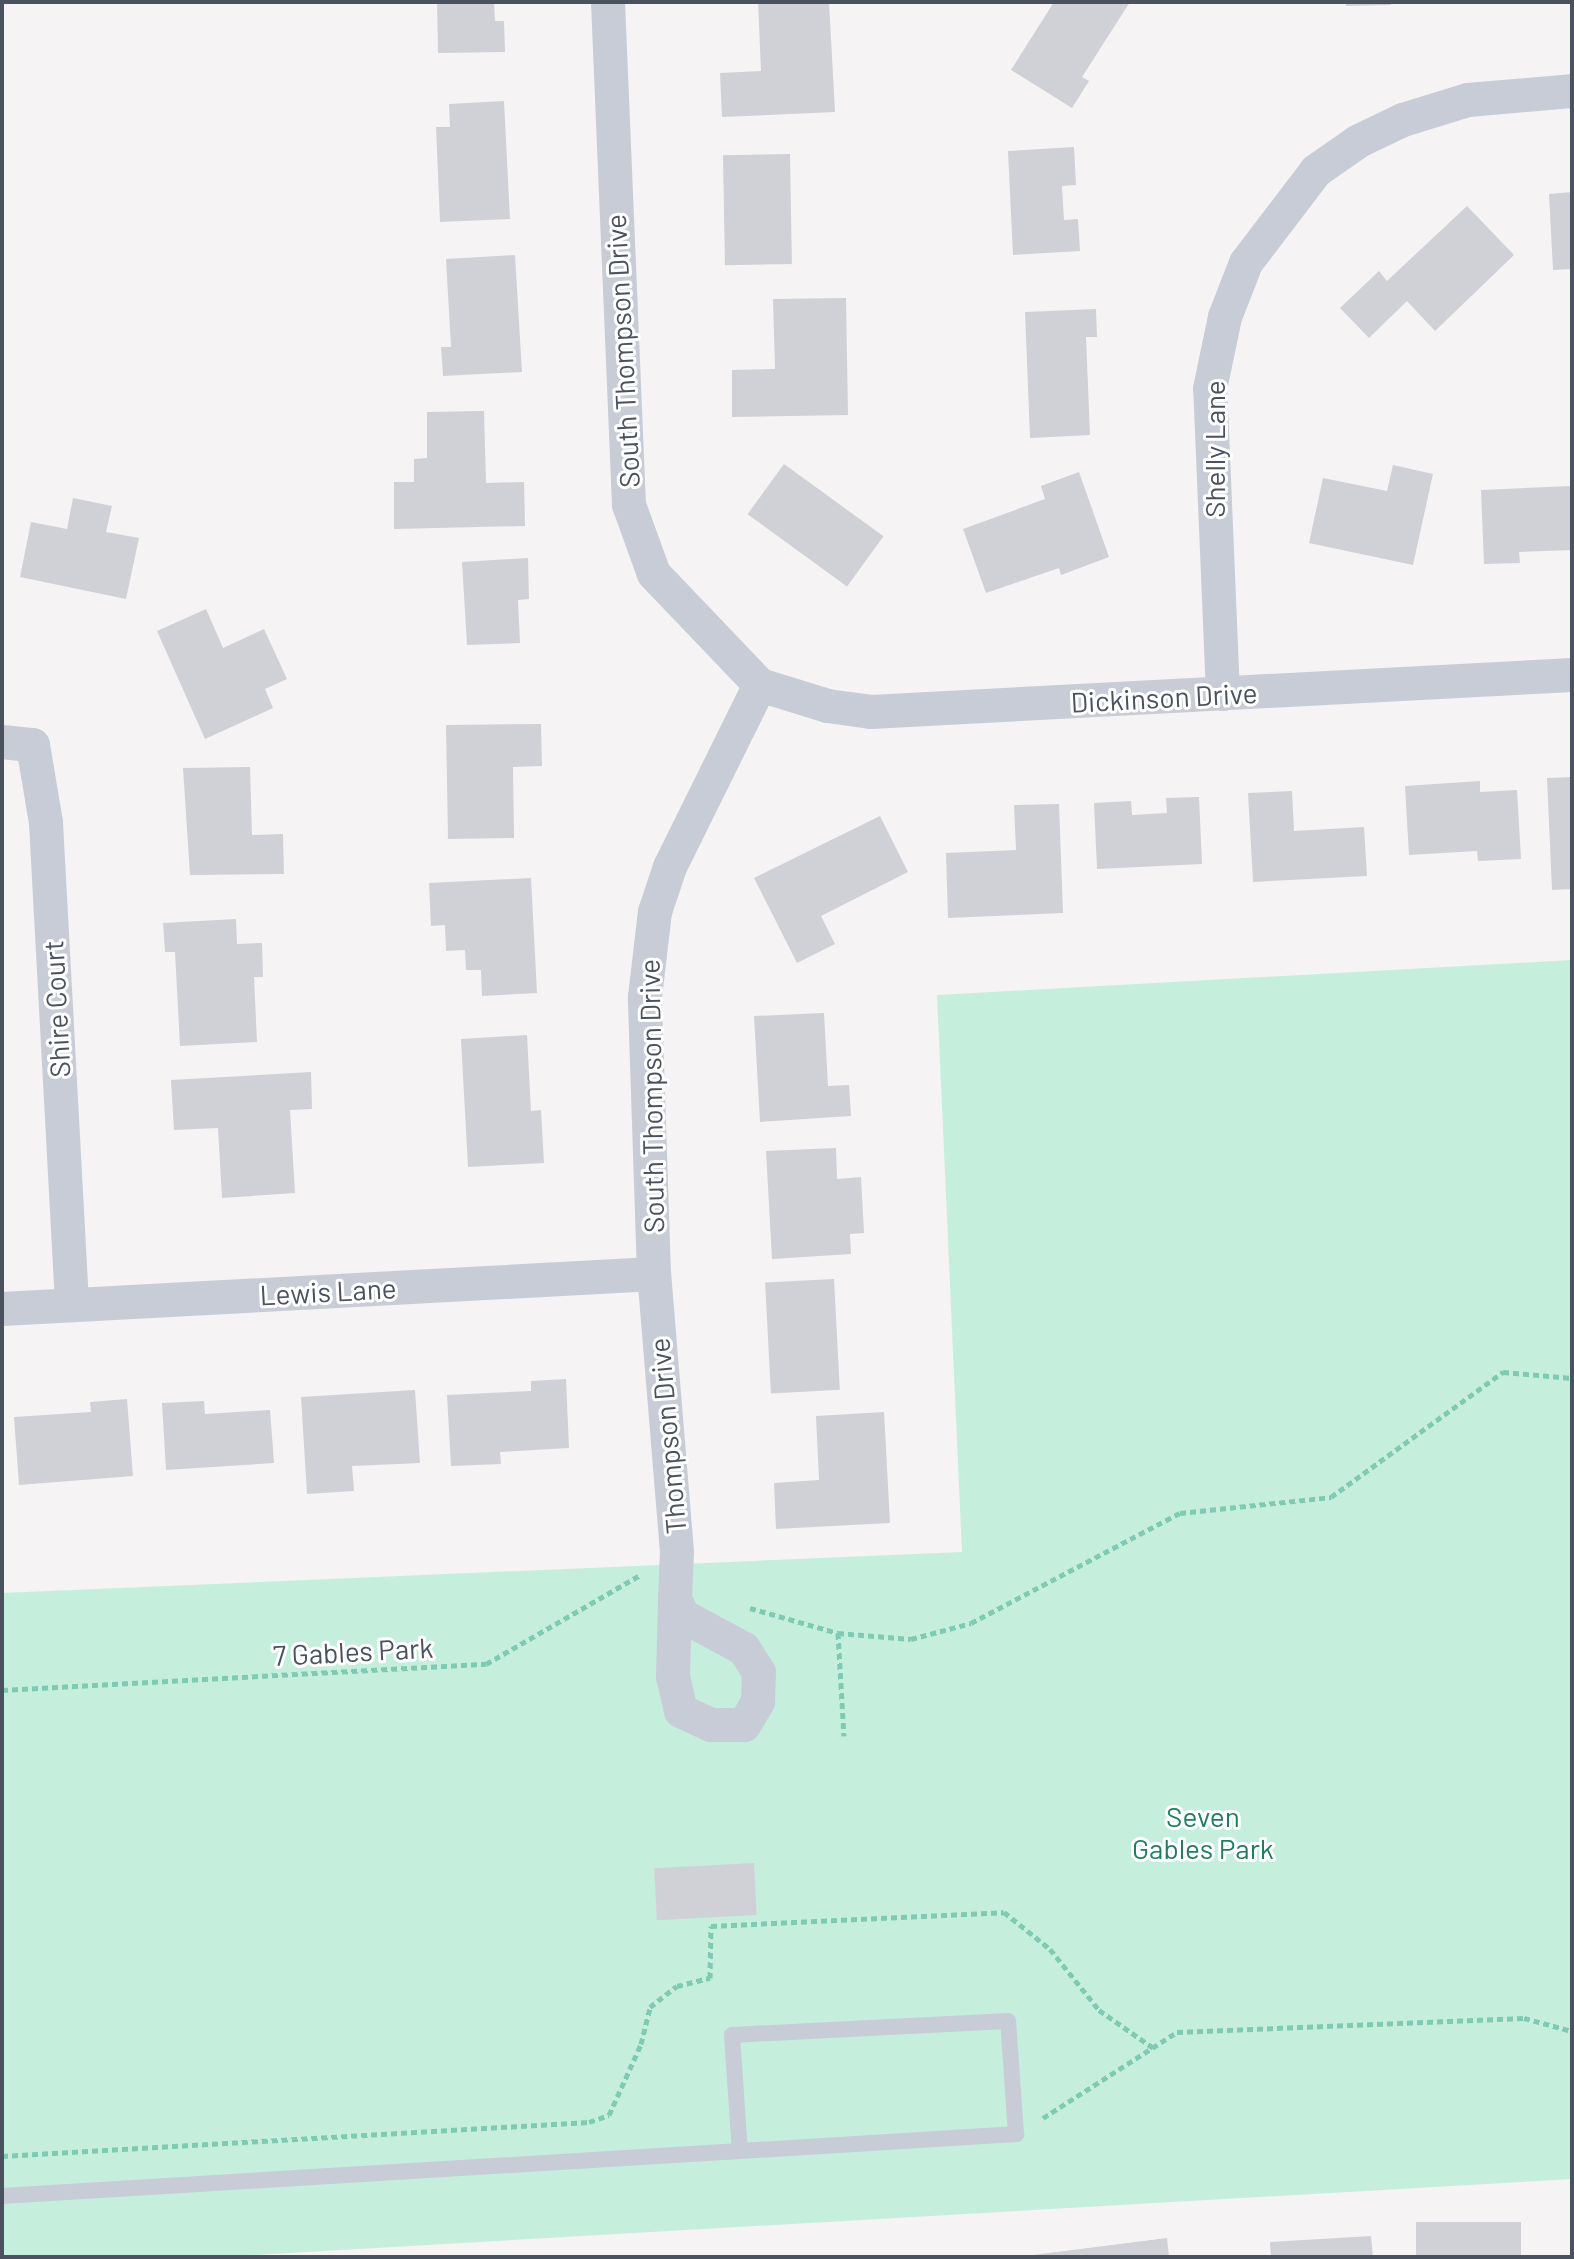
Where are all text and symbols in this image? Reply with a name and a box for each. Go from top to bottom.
street label: South Thompson Drive [598,213,646,489]
street label: Shelly Lane [1197,380,1231,518]
street label: Dickinson Drive [1070,675,1258,719]
street label: Shire Court [36,940,76,1078]
street label: South Thompson Drive [632,959,670,1233]
street label: Lewis Lane [259,1271,397,1311]
street label: Thompson Drive [642,1337,692,1535]
street label: 7 Gables Park [272,1630,434,1672]
park label: Seven Gables Park [1132,1799,1274,1865]

